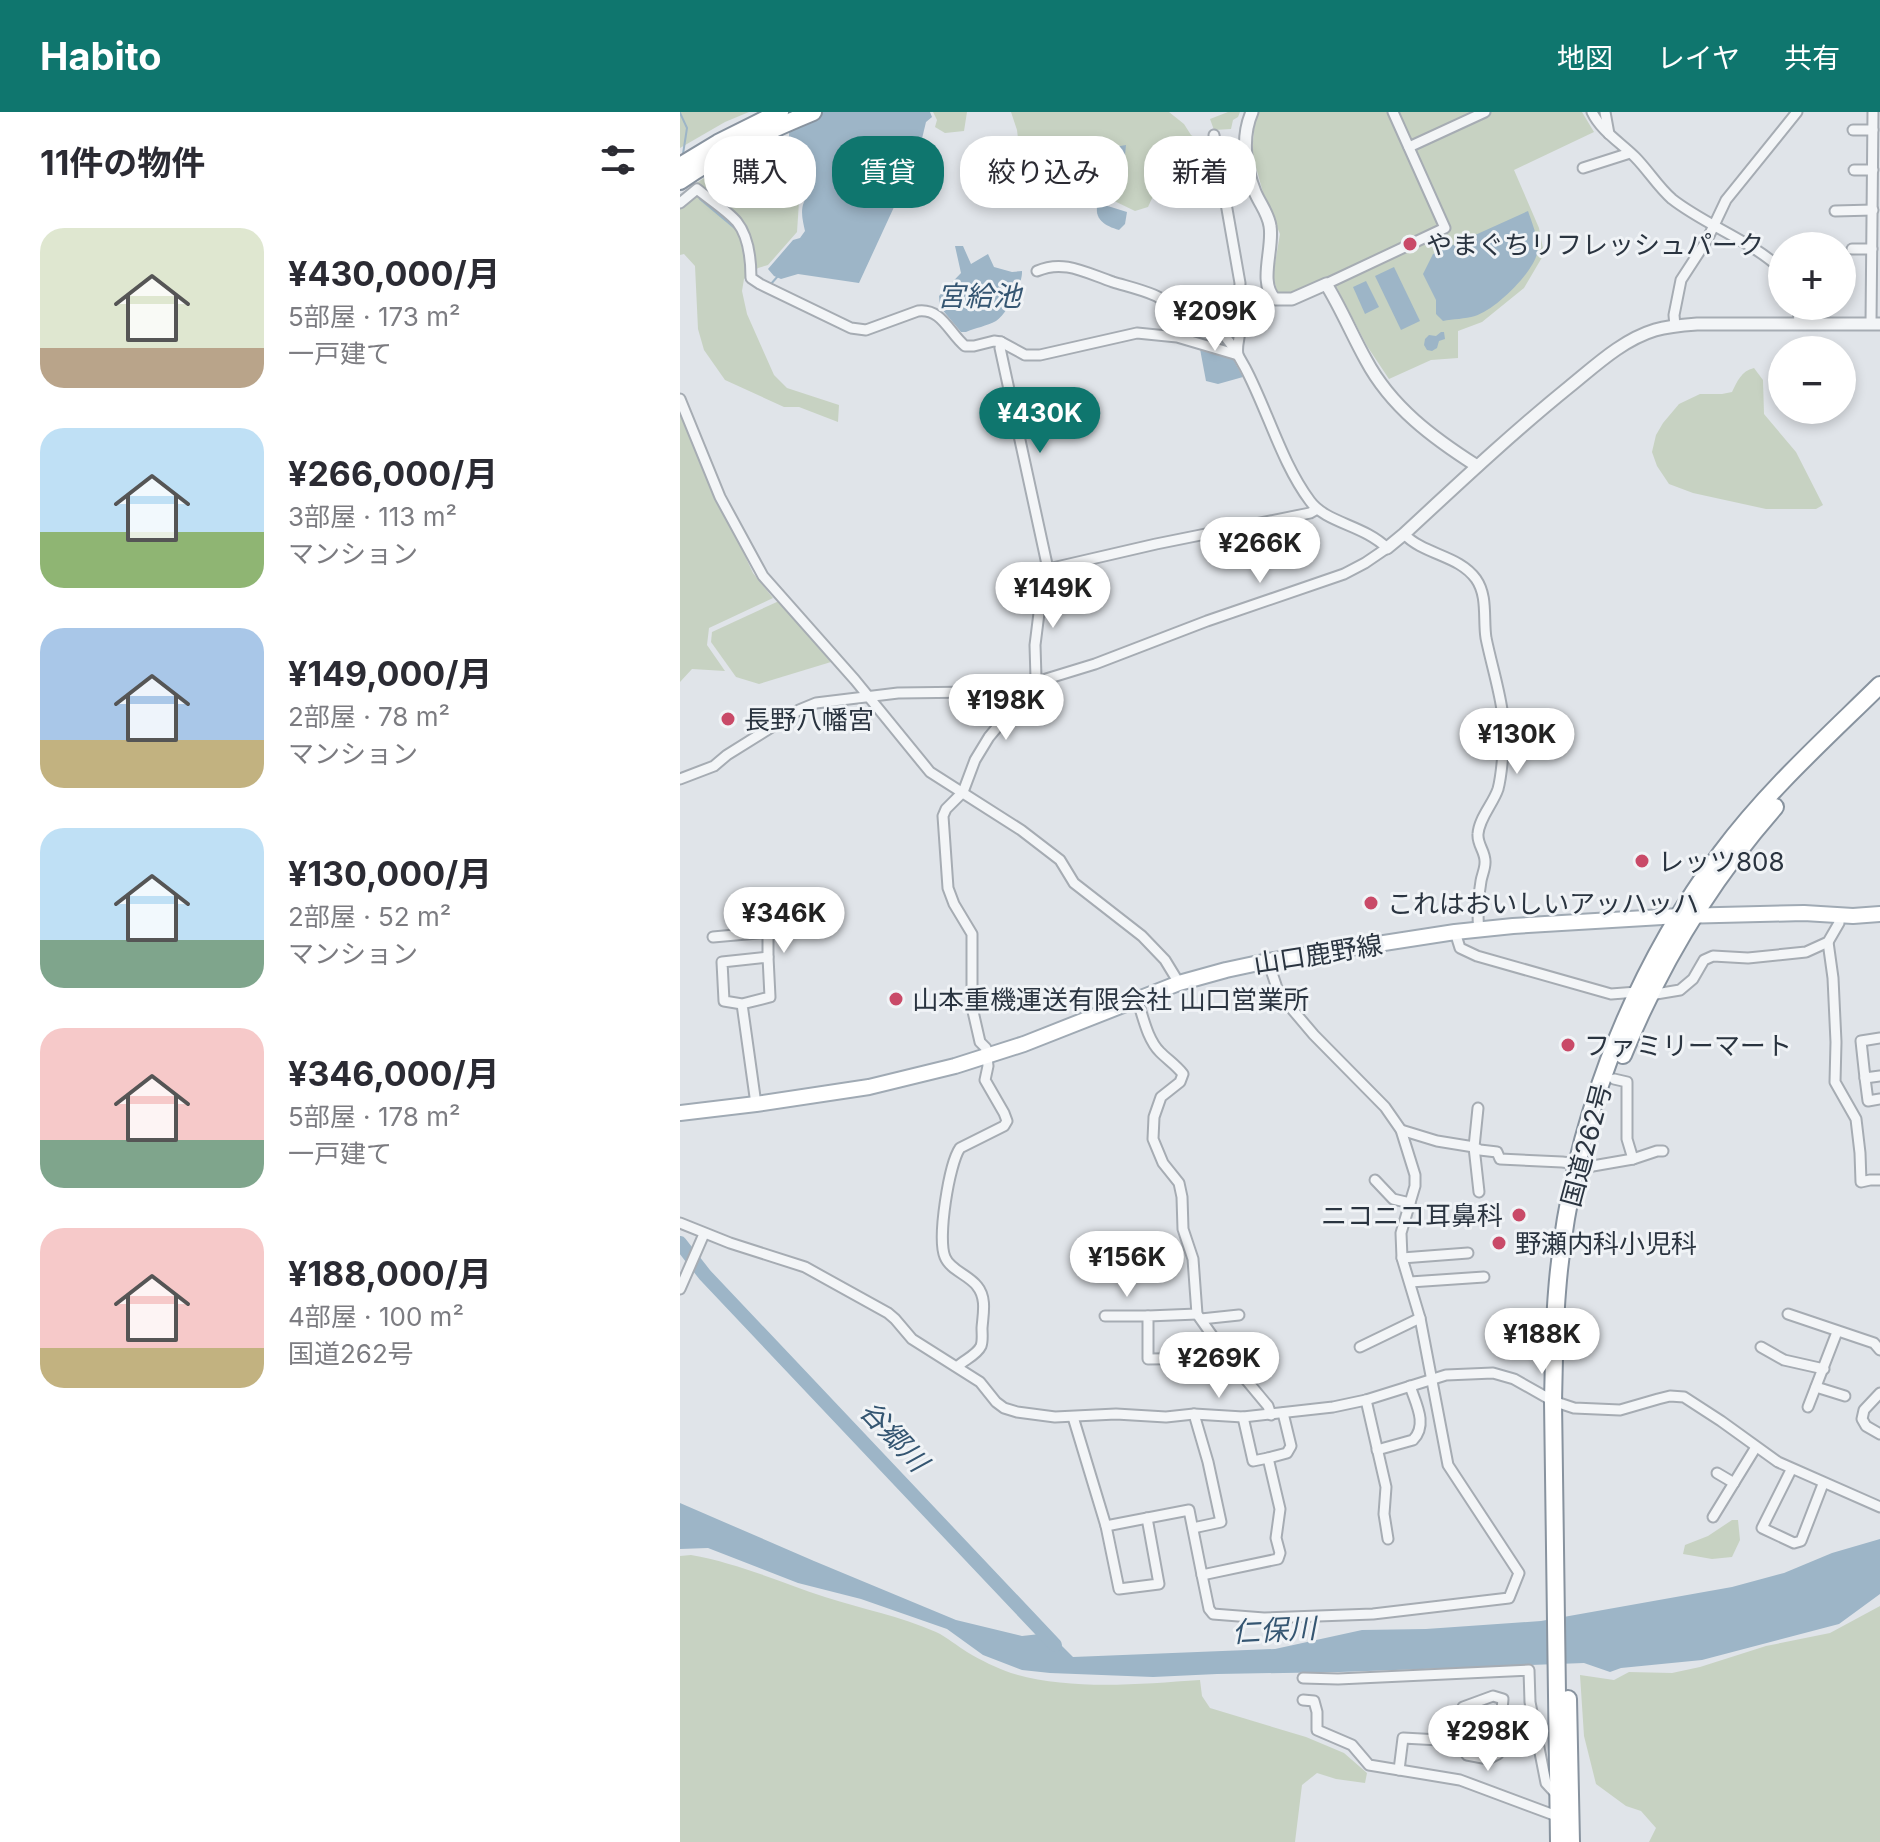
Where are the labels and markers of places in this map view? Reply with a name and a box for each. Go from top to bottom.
place label: やまぐちリフレッシュパーク [1426,229,1764,260]
marker: やまぐちリフレッシュパーク [1401,235,1419,253]
pin: ¥209K [1159,285,1271,353]
pin: ¥430K [984,387,1096,455]
pin: ¥266K [1204,517,1316,585]
pin: ¥149K [997,562,1109,630]
pin: ¥198K [950,674,1062,742]
place label: 長野八幡宮 [744,704,874,735]
pin: ¥130K [1461,708,1573,776]
marker: 長野八幡宮 [719,710,737,728]
place label: レッツ808 [1658,846,1785,877]
marker: レッツ808 [1633,852,1651,870]
pin: ¥346K [728,887,840,955]
place label: これはおいしいアッハッハ [1387,888,1699,919]
marker: これはおいしいアッハッハ [1362,894,1380,912]
place label: 山本重機運送有限会社 山口営業所 [912,984,1309,1015]
marker: 山本重機運送有限会社 山口営業所 [887,990,905,1008]
place label: ファミリーマート [1584,1030,1792,1061]
marker: ファミリーマート [1559,1036,1577,1054]
place label: ニコニコ耳鼻科 [1321,1200,1503,1231]
marker: ニコニコ耳鼻科 [1510,1206,1528,1224]
place label: 野瀬内科小児科 [1515,1228,1697,1259]
pin: ¥156K [1071,1231,1183,1299]
marker: 野瀬内科小児科 [1490,1234,1508,1252]
pin: ¥188K [1486,1308,1598,1376]
pin: ¥269K [1163,1332,1275,1400]
pin: ¥298K [1432,1705,1544,1773]

